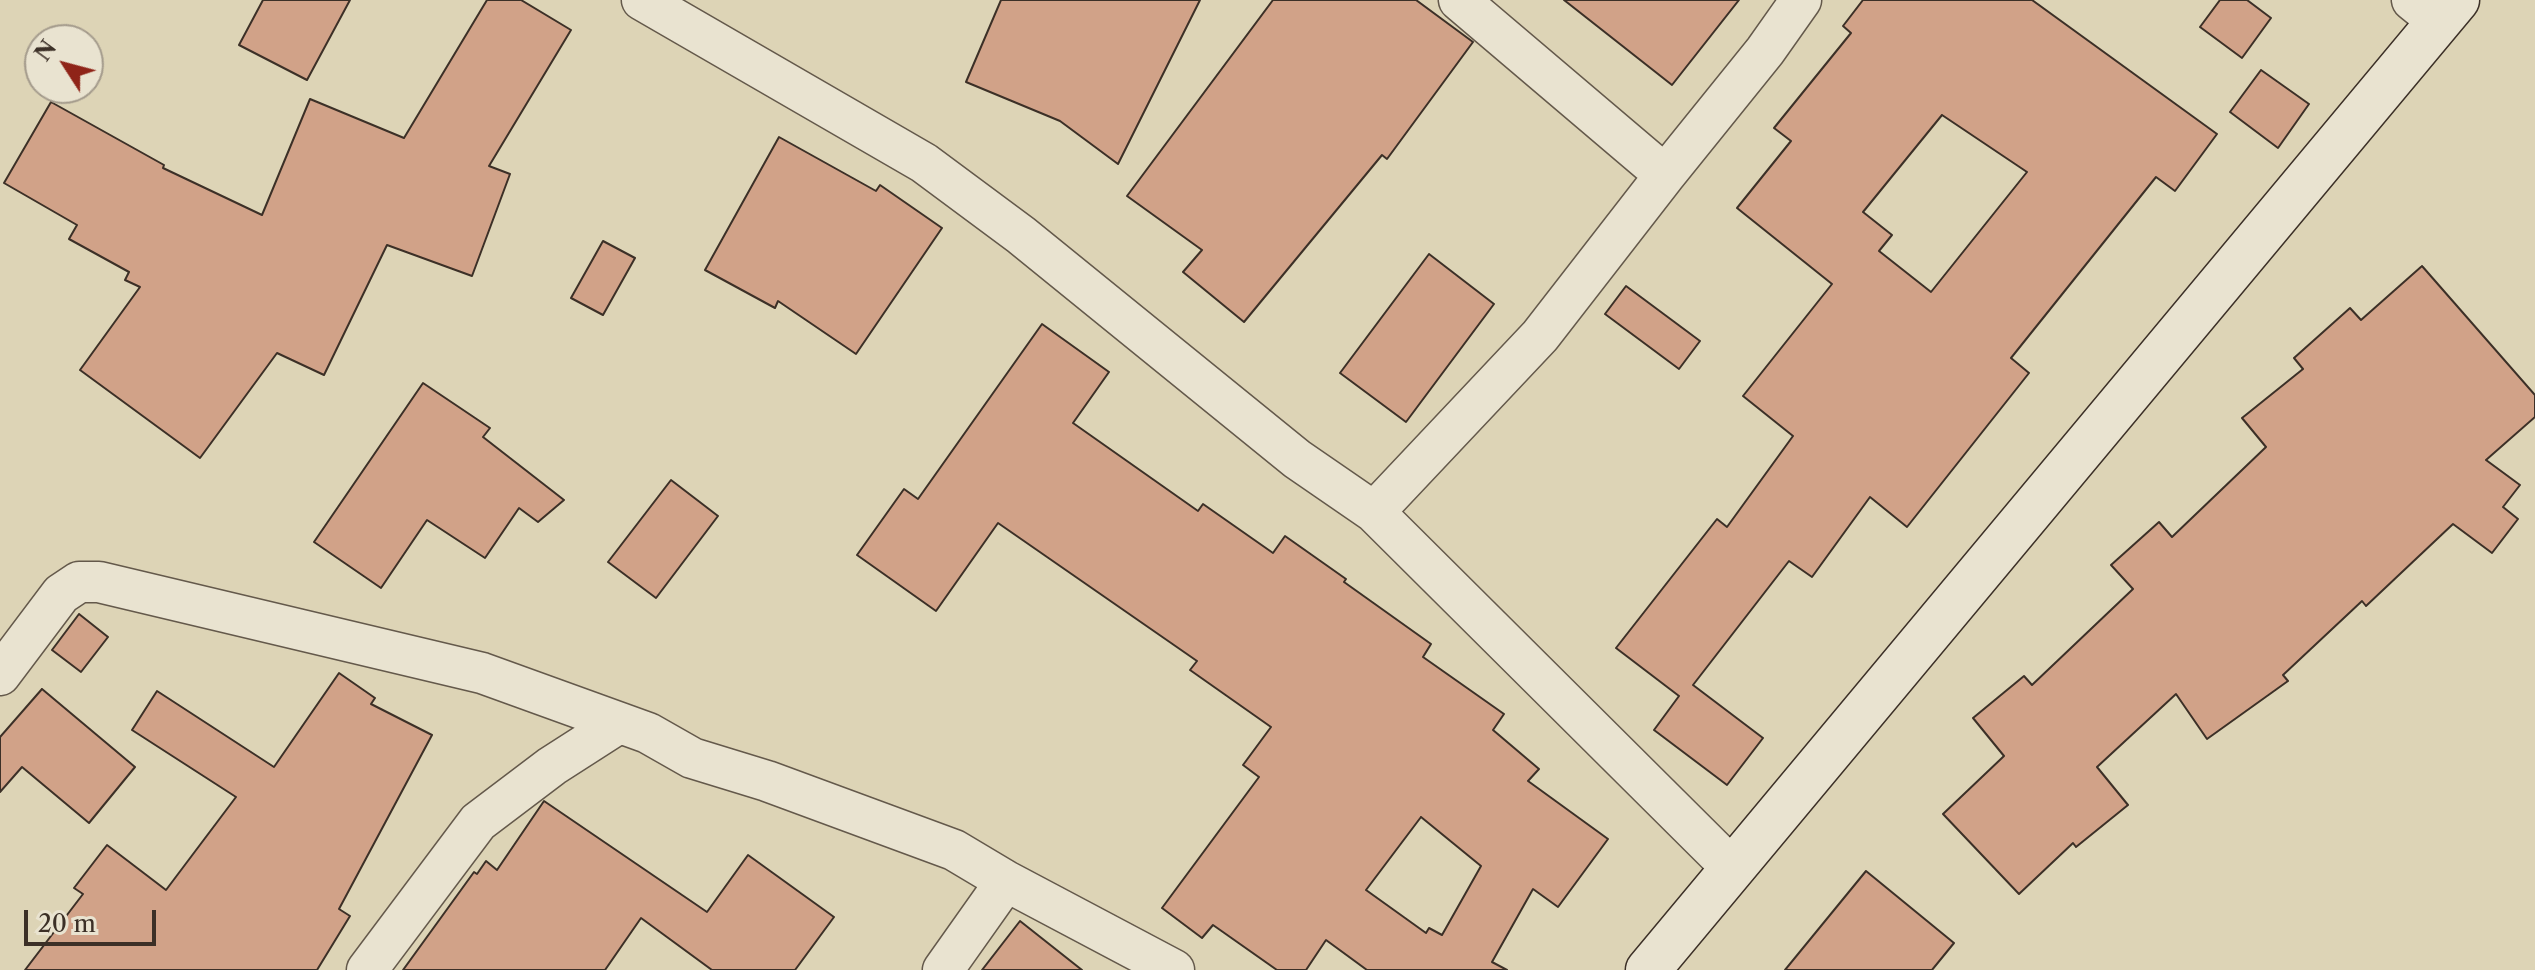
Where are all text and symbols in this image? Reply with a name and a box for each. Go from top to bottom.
north arrow [24,24,104,104]
text: N [29,35,62,66]
scale bar [28,894,160,944]
text: 20 m [38,909,96,938]

